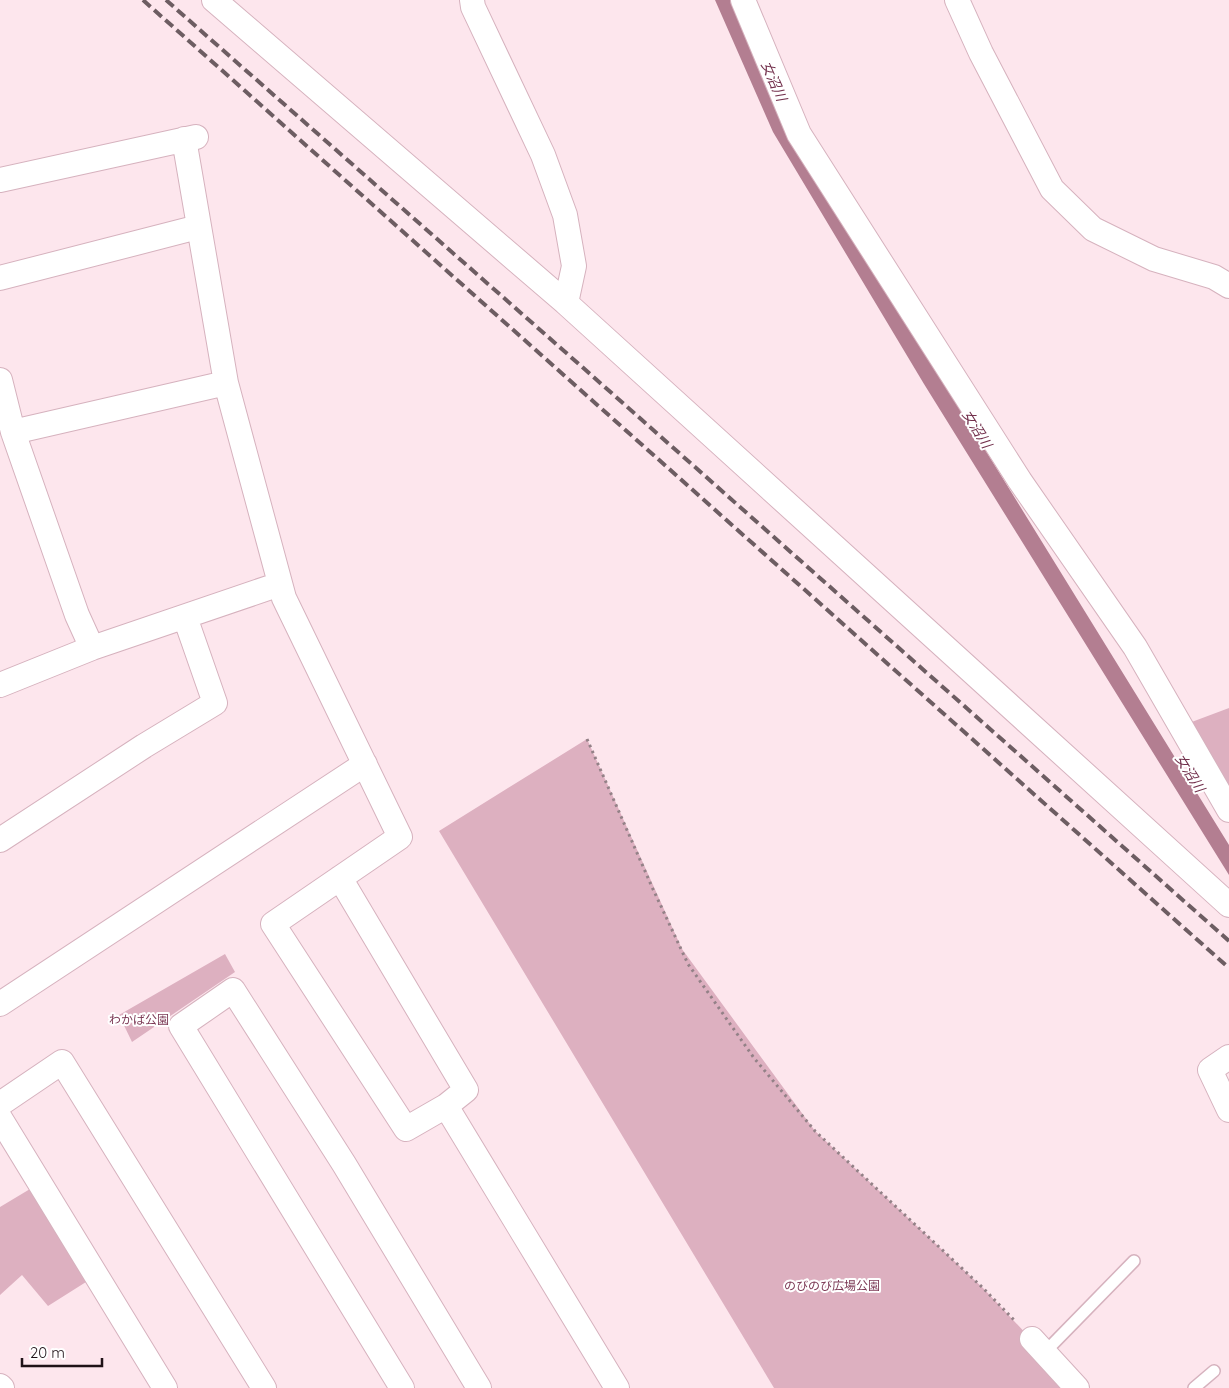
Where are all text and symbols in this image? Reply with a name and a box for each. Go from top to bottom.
water label: 女沼川 [757,58,792,106]
water label: 女沼川 [958,406,997,453]
water label: 女沼川 [1171,750,1210,797]
park label: わかば公園 [109,1012,169,1027]
park label: のびのび広場公園 [784,1278,880,1293]
scale bar [22,1336,102,1368]
text: 20 m [30,1343,65,1362]

